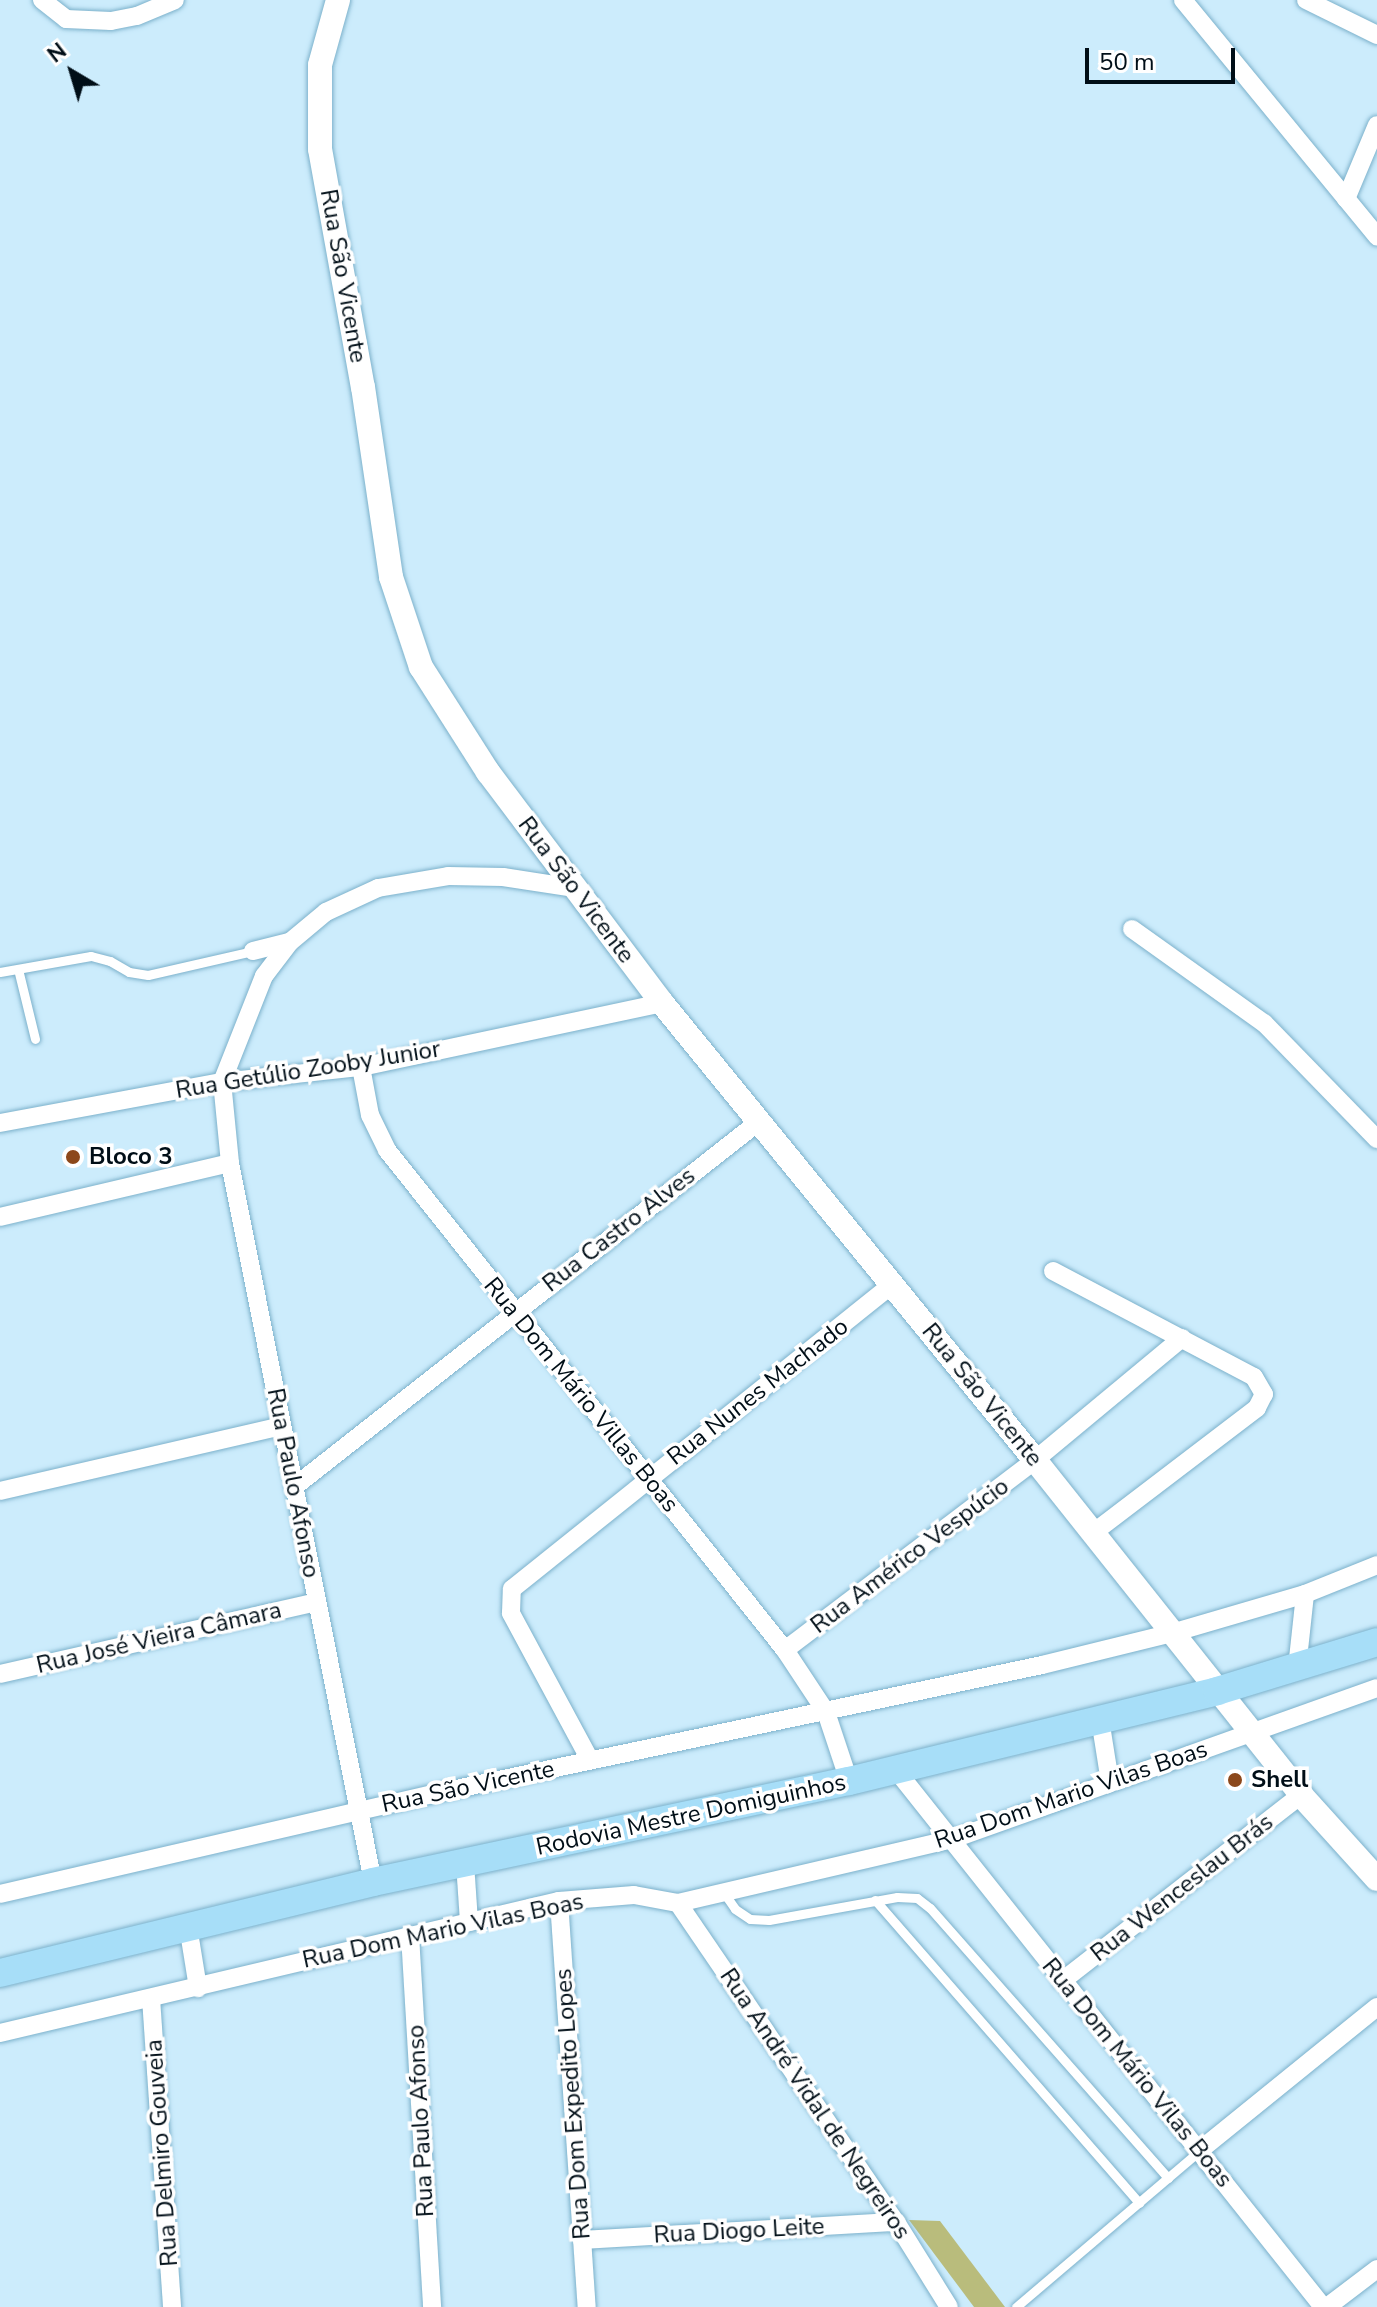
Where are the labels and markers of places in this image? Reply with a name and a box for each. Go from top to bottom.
place label: Bloco 3 [89,1143,173,1171]
marker: Bloco 3 [64,1148,82,1166]
place label: Shell [1251,1766,1309,1794]
marker: Shell [1226,1771,1244,1789]

